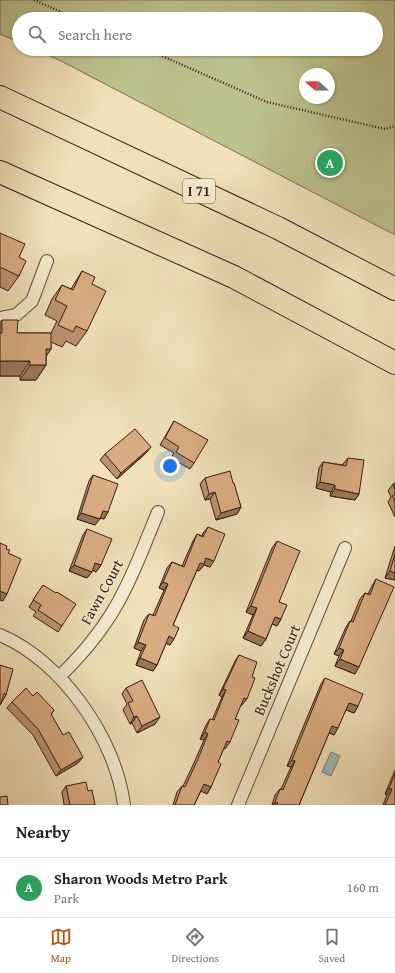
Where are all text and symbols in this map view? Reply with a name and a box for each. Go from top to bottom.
search box [12,12,383,56]
icon: search [26,23,48,45]
text: Search here [58,24,132,45]
north arrow [299,68,335,104]
pin: A [317,148,343,178]
road number: I 71 [183,179,215,203]
your location [160,456,180,476]
street label: Fawn Court [75,555,128,628]
street label: Buckshot Court [248,621,305,718]
text: Nearby [16,819,70,844]
text: Sharon Woods Metro Park [54,868,227,889]
text: A [25,878,33,897]
text: 160 m [347,878,379,897]
text: Park [54,889,79,908]
tab: Map [50,926,72,966]
tab: Directions [172,926,219,966]
tab: Saved [318,926,345,966]

